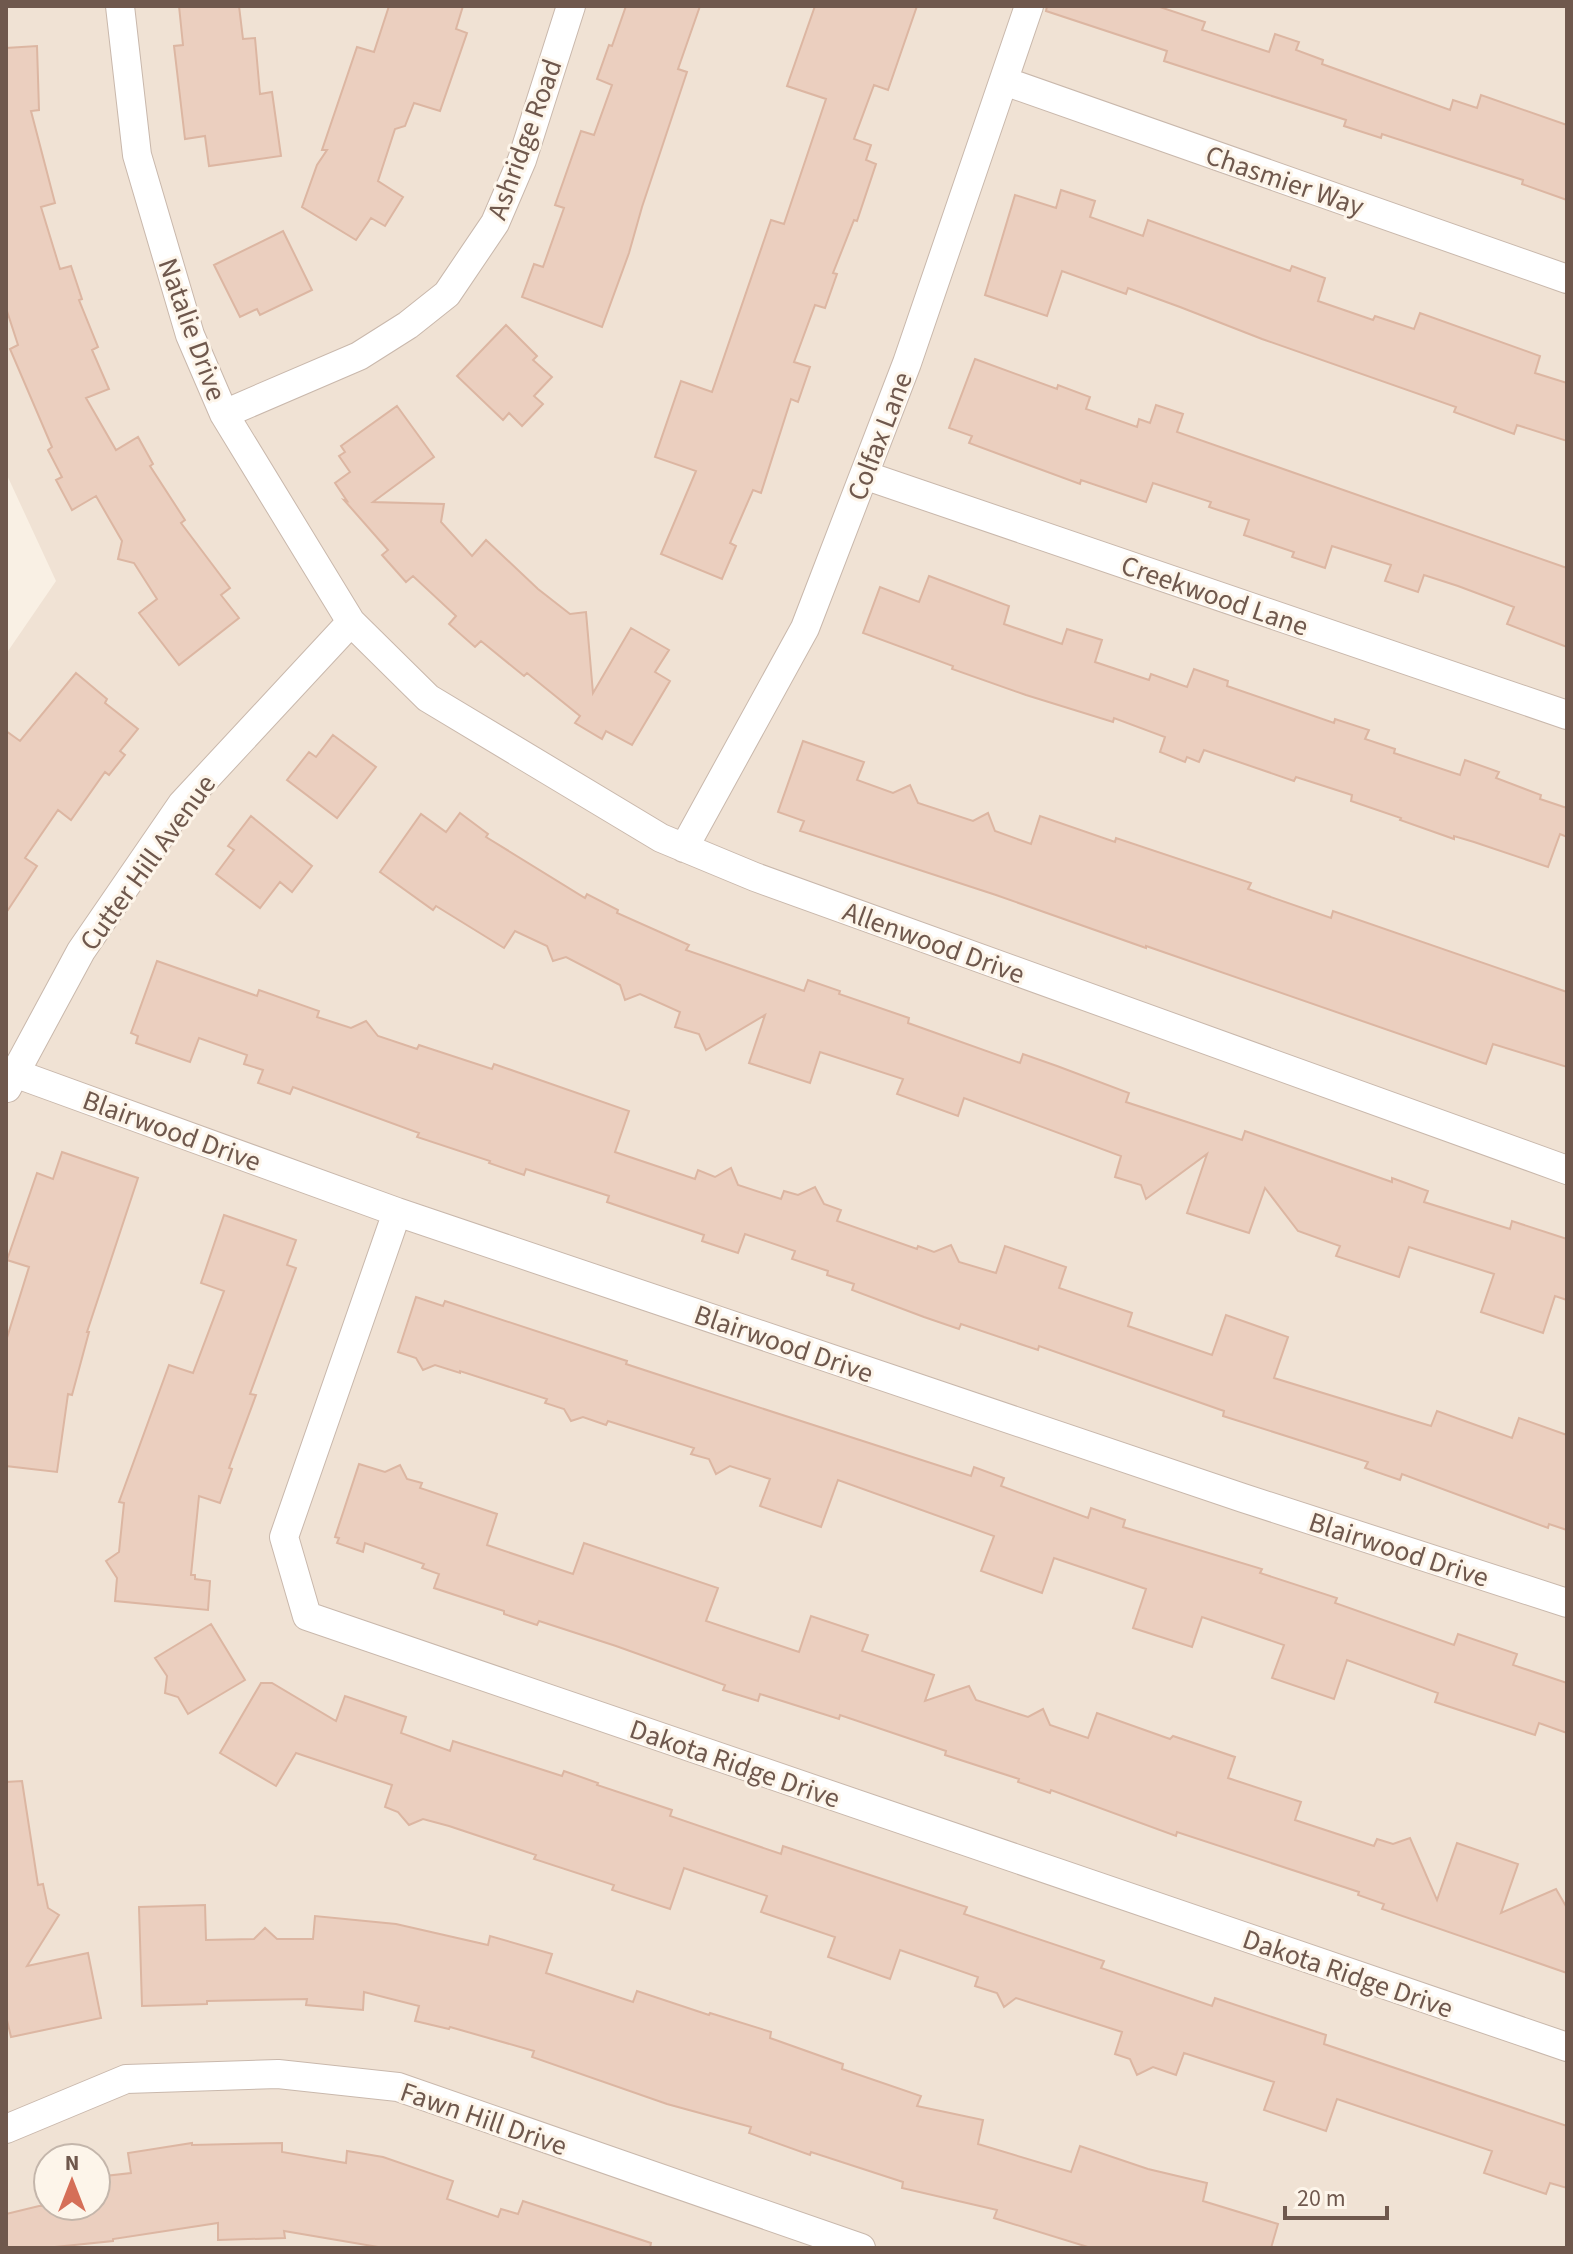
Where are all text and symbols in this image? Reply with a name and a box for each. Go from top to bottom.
street label: Ashridge Road [477,53,573,225]
street label: Chasmier Way [1200,135,1369,227]
street label: Natalie Drive [148,252,236,406]
street label: Colfax Lane [837,366,923,507]
street label: Creekwood Lane [1116,545,1314,647]
street label: Cutter Hill Avenue [70,766,226,959]
street label: Allenwood Drive [837,891,1030,994]
street label: Blairwood Drive [77,1080,266,1182]
street label: Blairwood Drive [689,1295,879,1393]
street label: Blairwood Drive [1304,1502,1494,1598]
street label: Dakota Ridge Drive [624,1709,845,1819]
street label: Dakota Ridge Drive [1237,1919,1458,2029]
street label: Fawn Hill Drive [395,2072,572,2166]
north arrow [32,2142,112,2222]
text: N [65,2147,79,2179]
scale bar [1285,2170,1387,2220]
text: 20 m [1297,2181,1346,2216]

